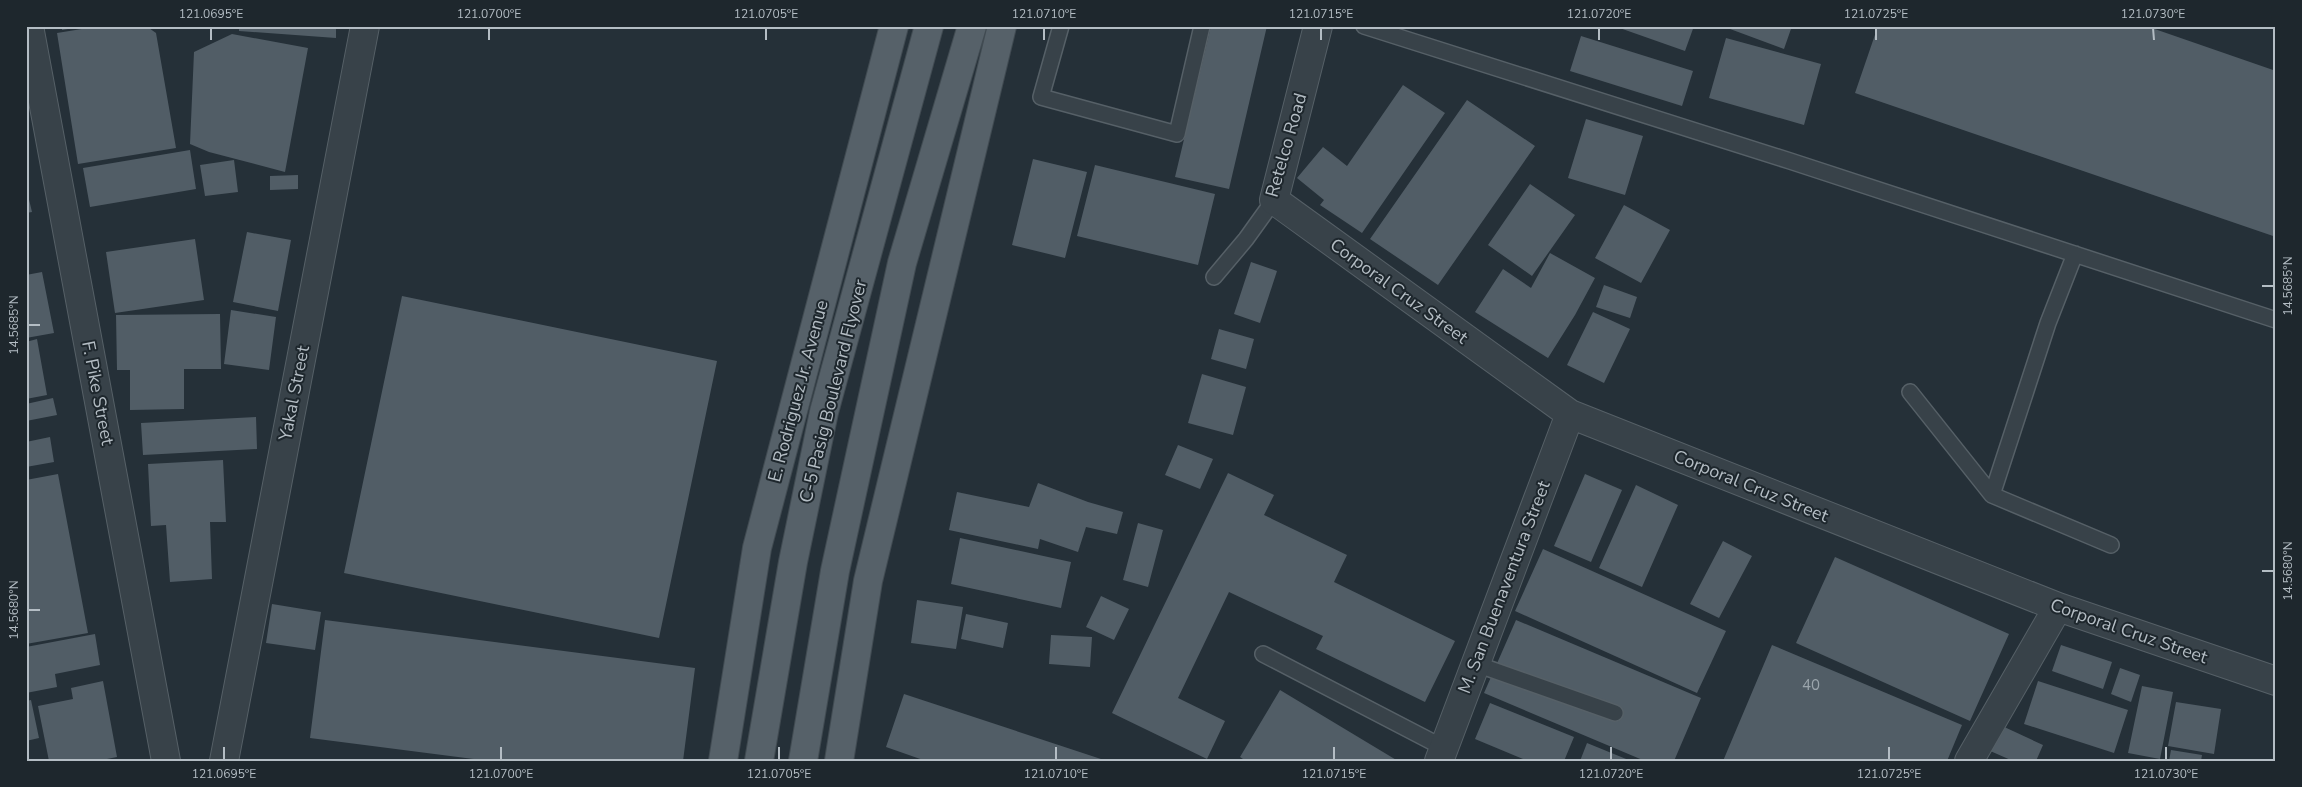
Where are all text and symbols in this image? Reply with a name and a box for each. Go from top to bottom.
text: 121.0695°E [179,6,243,22]
text: 121.0700°E [457,6,521,22]
text: 121.0705°E [734,6,798,22]
text: 121.0710°E [1012,6,1076,22]
text: 121.0715°E [1289,6,1353,22]
text: 121.0720°E [1567,6,1631,22]
text: 121.0725°E [1844,6,1908,22]
text: 121.0730°E [2121,6,2185,22]
street label: Retelco Road [1260,90,1312,200]
street label: Corporal Cruz Street [1325,233,1473,350]
text: 14.5685°N [2280,256,2296,316]
street label: C-5 Pasig Boulevard Flyover [794,276,873,505]
text: 14.5685°N [6,295,22,355]
street label: E. Rodriguez Jr. Avenue [762,297,834,485]
street label: F. Pike Street [76,339,120,448]
street label: Yakal Street [273,343,315,444]
street label: Corporal Cruz Street [1670,444,1833,528]
street label: M. San Buenaventura Street [1452,477,1556,697]
text: 14.5680°N [2280,541,2296,601]
text: 14.5680°N [6,580,22,640]
street label: Corporal Cruz Street [2047,593,2212,669]
house number: 40 [1802,675,1820,695]
text: 121.0695°E [192,766,256,782]
text: 121.0700°E [469,766,533,782]
text: 121.0705°E [747,766,811,782]
text: 121.0710°E [1024,766,1088,782]
text: 121.0715°E [1302,766,1366,782]
text: 121.0720°E [1579,766,1643,782]
text: 121.0725°E [1857,766,1921,782]
text: 121.0730°E [2134,766,2198,782]

